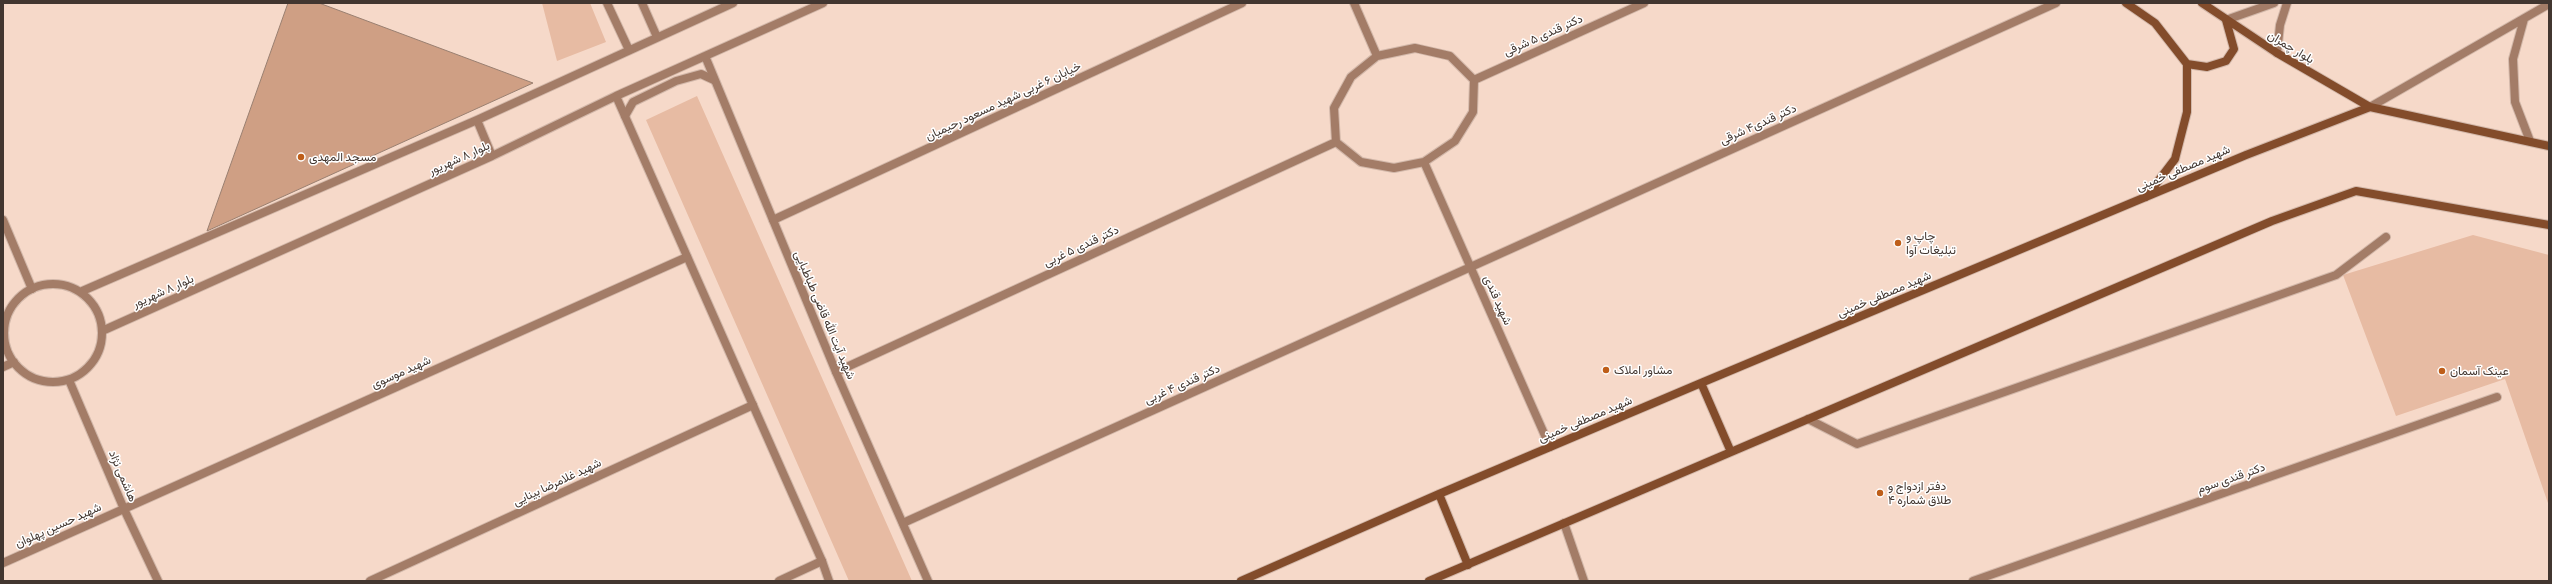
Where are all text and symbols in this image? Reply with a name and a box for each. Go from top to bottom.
street label: دکتر قندی ۵ شرقی [1501,11,1585,59]
street label: بلوار چمران [2265,28,2317,66]
street label: خیابان ۶ غربی شهید مسعود رحیمیان [923,59,1083,143]
street label: دکتر قندی۴ شرقی [1717,101,1799,147]
street label: بلوار ۸ شهریور [426,138,492,178]
street label: شهید مصطفی خمینی [2134,142,2232,194]
place label: مسجد المهدی [309,150,376,164]
marker: مسجد المهدی [296,152,306,162]
street label: دکتر قندی ۵ غربی [1041,222,1121,270]
place label: چاپ و تبلیغات آوا [1906,229,1956,257]
marker: چاپ و تبلیغات آوا [1893,238,1903,248]
street label: شهید آیت الله قاضی طباطبایی [791,248,859,382]
street label: شهید مصطفی خمینی [1835,268,1933,320]
street label: بلوار ۸ شهریور [130,271,196,311]
street label: شهید قندی [1481,273,1515,327]
street label: شهید موسوی [369,352,433,392]
street label: دکتر قندی ۴ غربی [1142,361,1222,407]
place label: مشاور املاک [1614,363,1672,377]
place label: عینک آسمان [2450,364,2509,378]
marker: مشاور املاک [1601,365,1611,375]
marker: عینک آسمان [2437,366,2447,376]
street label: شهید مصطفی خمینی [1536,393,1634,445]
street label: هاشمی نژاد [106,448,140,504]
street label: شهید غلامرضا بینایی [510,455,604,509]
street label: دکتر قندی سوم [2195,460,2267,496]
place label: دفتر ازدواج و طلاق شماره ۴ [1888,479,1951,507]
marker: دفتر ازدواج و طلاق شماره ۴ [1875,488,1885,498]
street label: شهید حسین پهلوان [13,500,103,550]

